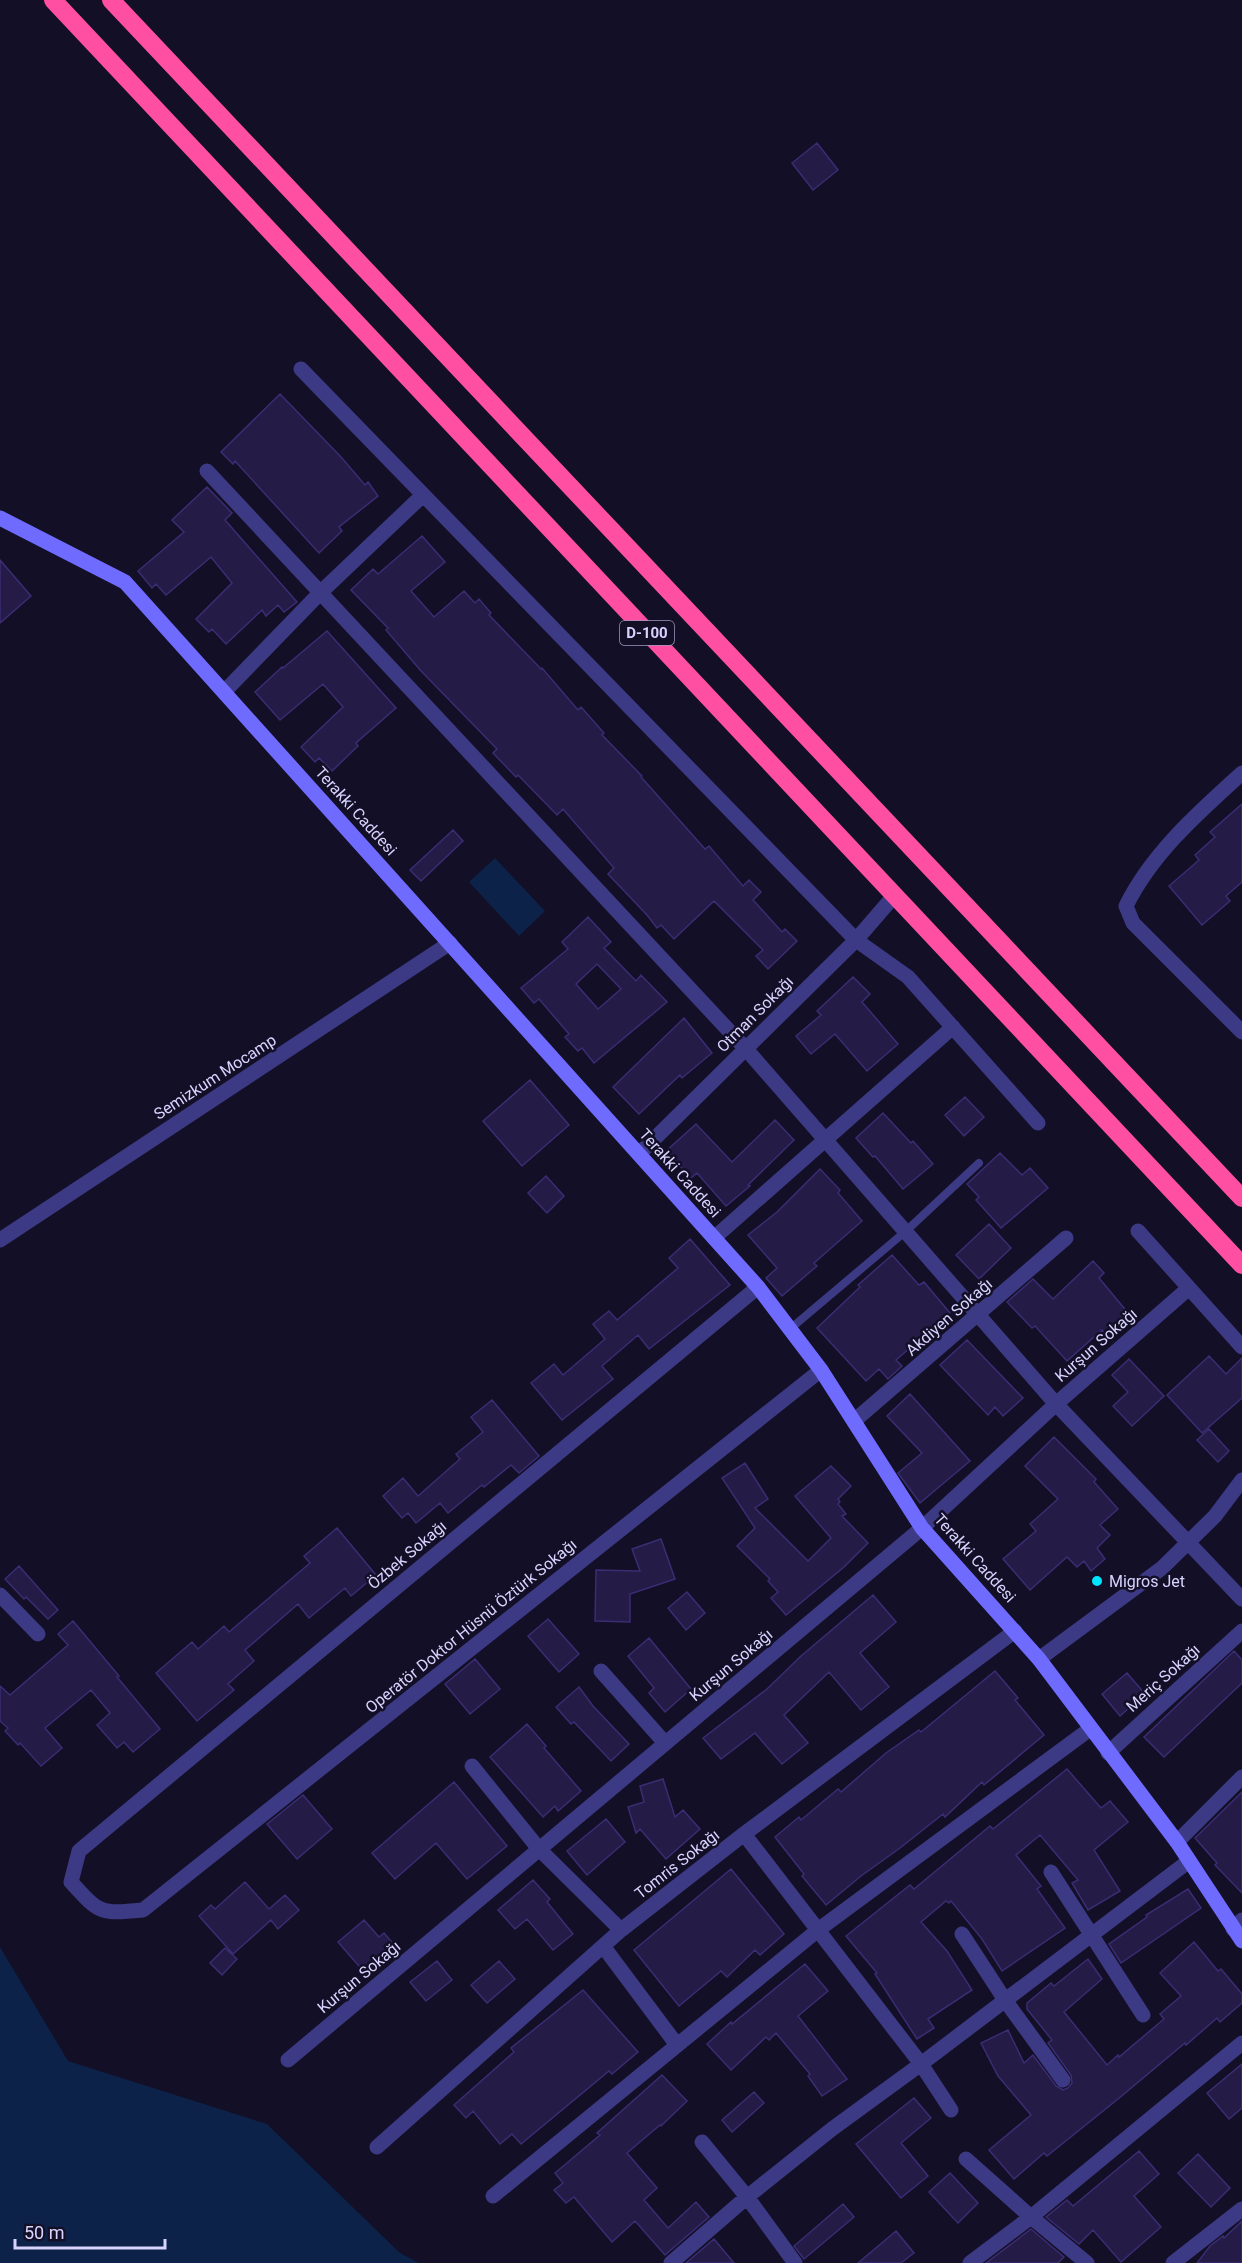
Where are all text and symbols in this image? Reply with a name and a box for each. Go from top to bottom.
road number: D-100 [620,621,674,645]
street label: Terakki Caddesi [311,763,401,859]
street label: Otman Sokağı [713,972,797,1056]
street label: Semizkum Mocamp [150,1030,280,1124]
street label: Terakki Caddesi [635,1125,725,1221]
street label: Akdiyen Sokağı [902,1274,996,1360]
street label: Kurşun Sokağı [1051,1304,1141,1386]
street label: Terakki Caddesi [930,1510,1020,1606]
street label: Özbek Sokağı [364,1517,450,1593]
street label: Operatör Doktor Hüsnü Öztürk Sokağı [362,1535,580,1717]
place label: Migros Jet [1109,1572,1185,1591]
marker: Migros Jet [1090,1574,1104,1588]
street label: Kurşun Sokağı [686,1625,776,1705]
street label: Meriç Sokağı [1122,1640,1204,1716]
street label: Tomris Sokağı [631,1825,723,1903]
street label: Kurşun Sokağı [314,1937,404,2017]
scale bar [15,2212,165,2250]
text: 50 m [24,2222,64,2243]

